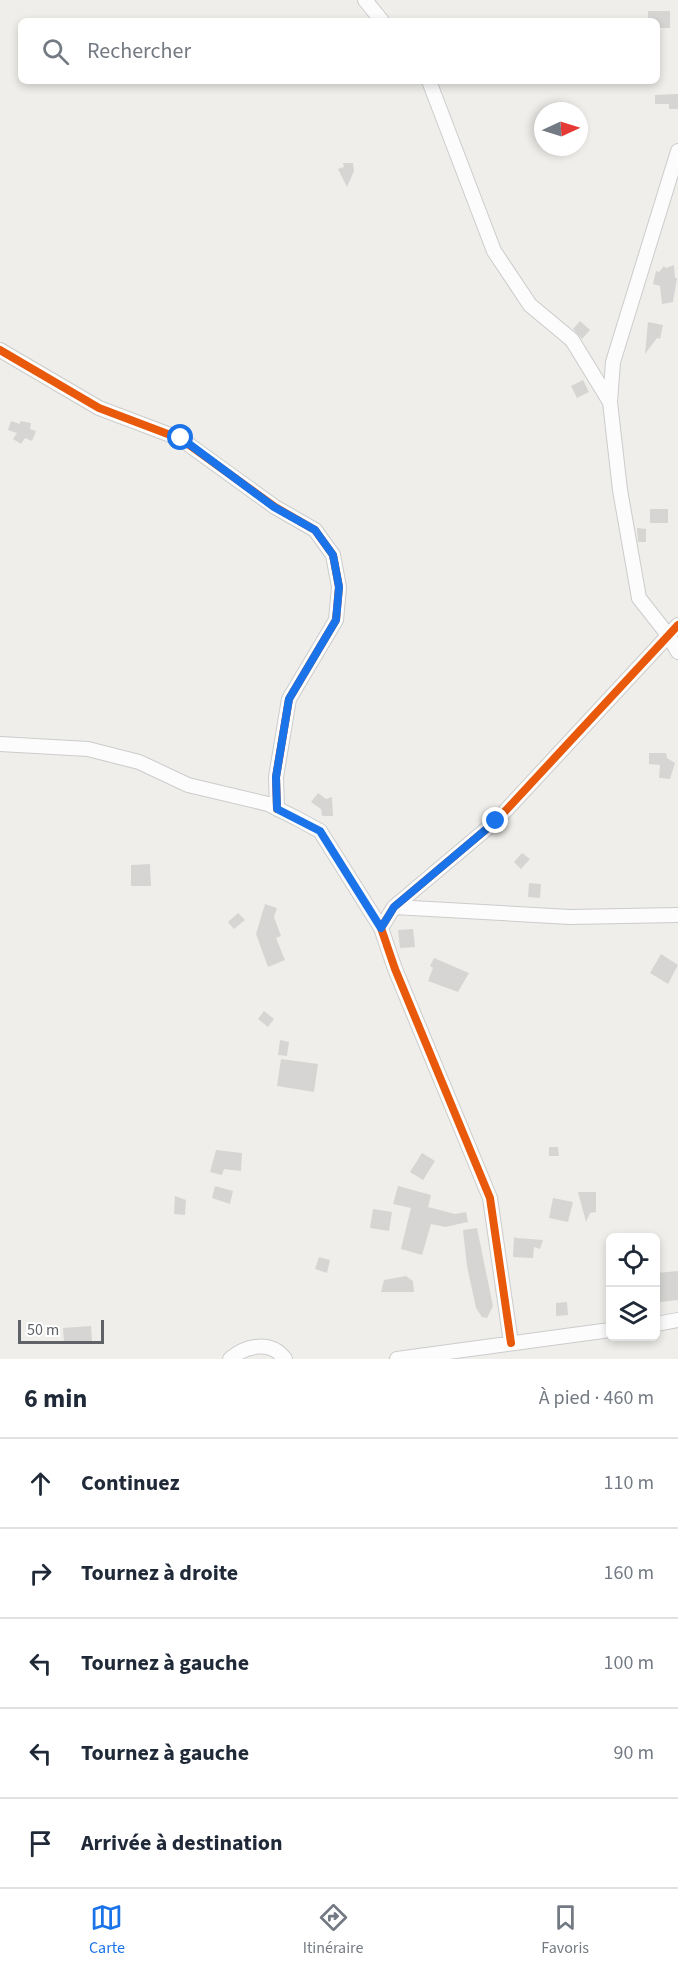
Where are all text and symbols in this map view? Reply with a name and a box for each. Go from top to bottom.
search box [18,18,660,84]
icon: search [39,35,72,68]
text: Rechercher [87,35,191,67]
north arrow [534,102,588,156]
route start [167,424,193,450]
route end [482,807,508,833]
map controls [606,1233,660,1341]
button: locate [606,1233,660,1287]
button: layers [606,1287,660,1341]
scale bar [18,1317,104,1344]
text: 50 m [27,1319,59,1341]
text: 6 min [24,1380,87,1417]
text: À pied · 460 m [539,1384,654,1412]
icon: ahead [24,1467,57,1500]
text: Continuez [81,1467,180,1499]
text: 110 m [604,1469,654,1497]
icon: right [24,1557,57,1590]
text: Tournez à droite [81,1557,238,1589]
text: 160 m [604,1559,654,1587]
icon: left [24,1647,57,1680]
text: Tournez à gauche [81,1647,249,1679]
text: 100 m [604,1649,654,1677]
icon: left [24,1737,57,1770]
text: Tournez à gauche [81,1737,249,1769]
text: 90 m [614,1739,654,1767]
icon: arrive [24,1827,57,1860]
text: Arrivée à destination [81,1827,283,1859]
tab: Carte [89,1901,125,1959]
tab: Itinéraire [303,1901,363,1959]
tab: Favoris [541,1901,589,1959]

